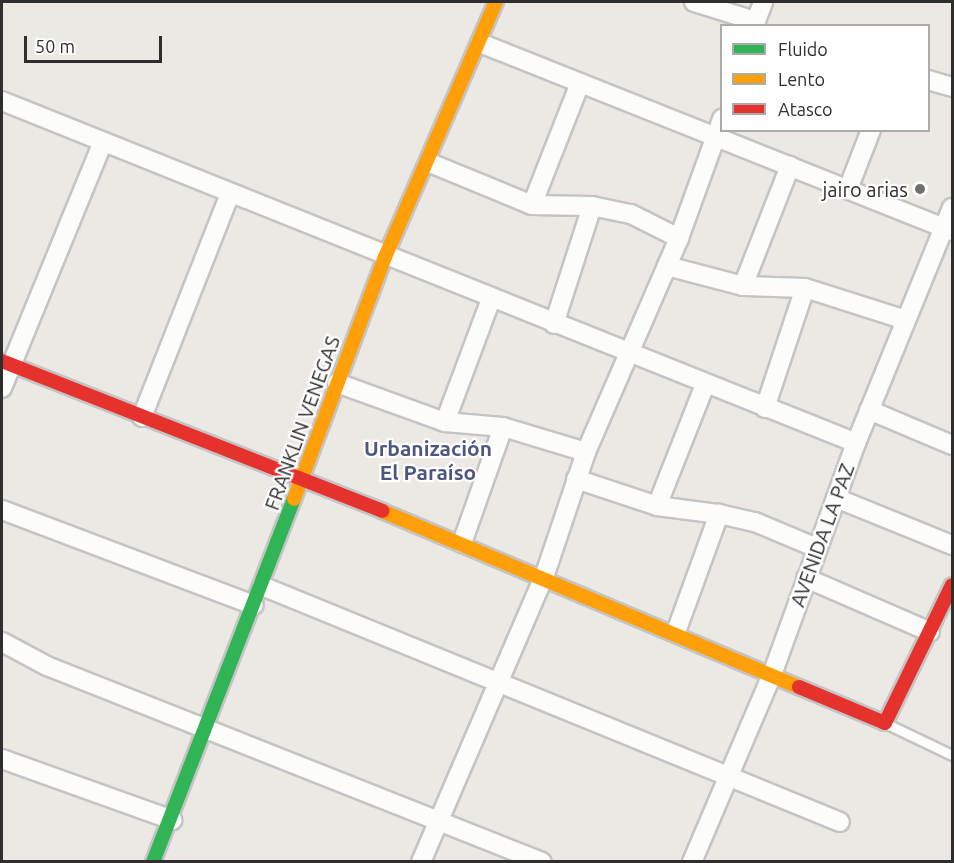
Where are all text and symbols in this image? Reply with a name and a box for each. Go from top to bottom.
scale bar [27,24,165,62]
legend [720,24,930,132]
text: 50 m [35,36,75,56]
text: Fluido [778,39,828,59]
text: Lento [778,69,825,89]
text: Atasco [778,99,833,119]
place label: jairo arias [822,177,908,201]
marker: jairo arias [913,182,927,196]
street label: FRANKLIN VENEGAS [259,333,345,513]
district label: Urbanización El Paraíso [364,435,492,485]
street label: AVENIDA LA PAZ [785,460,859,610]

